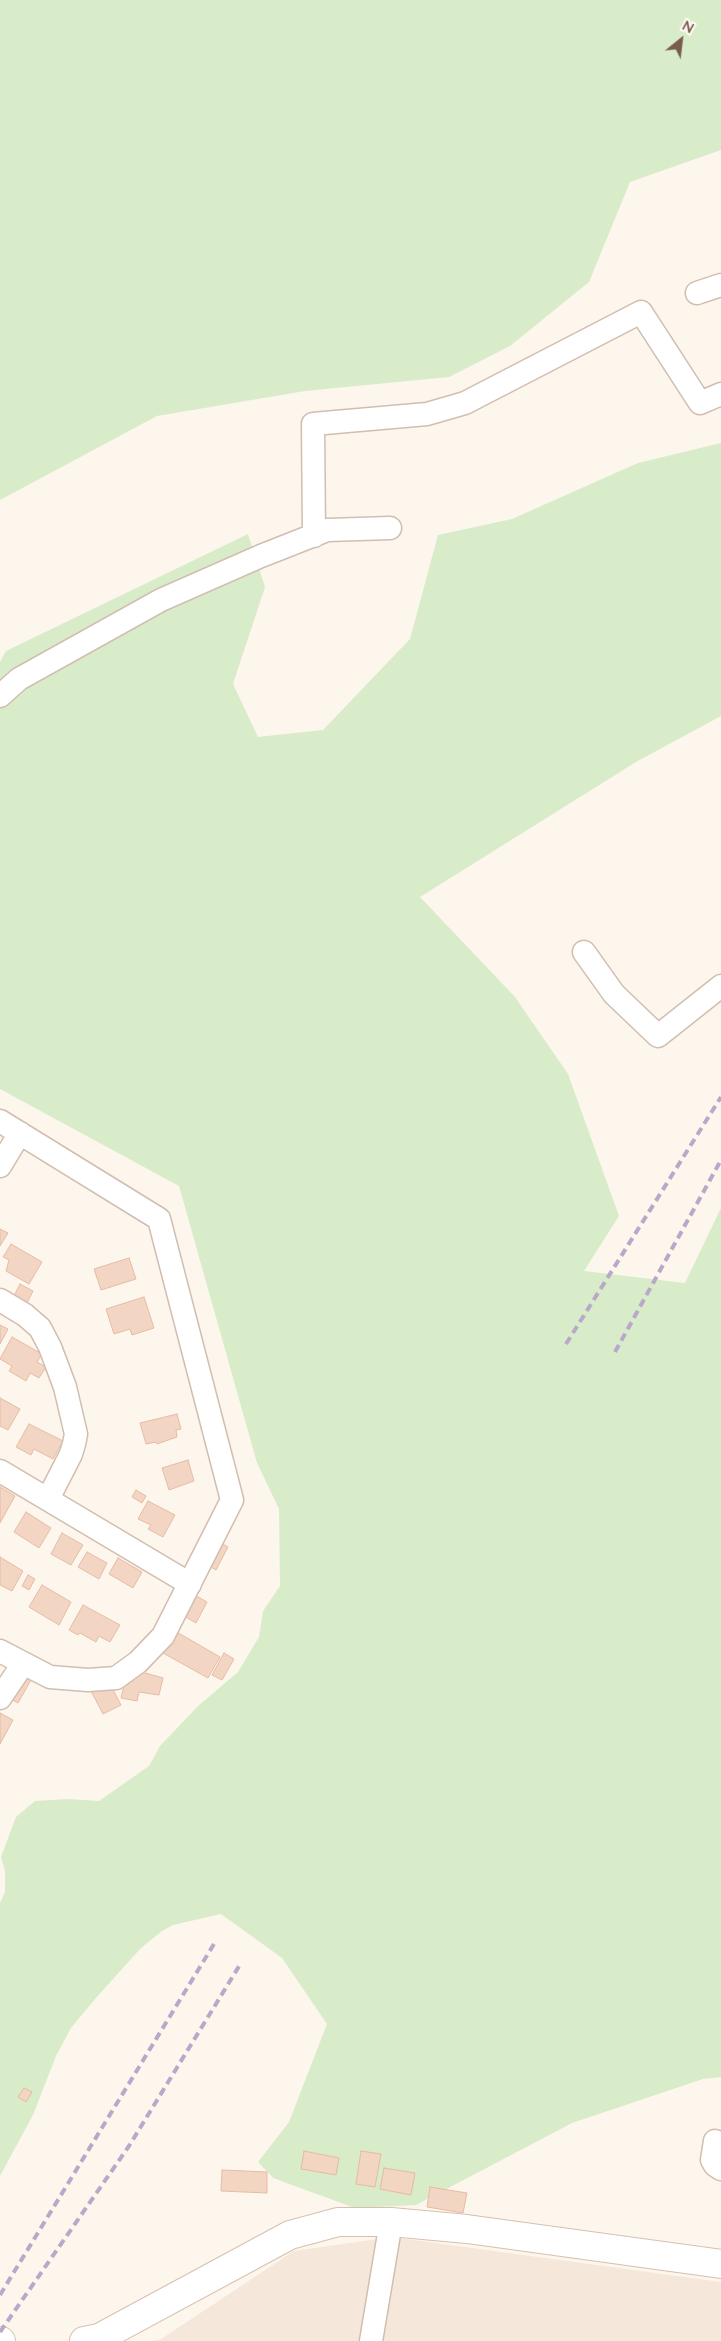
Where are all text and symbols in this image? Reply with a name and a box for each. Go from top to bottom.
north arrow [656,15,706,65]
text: N [680,16,697,36]

